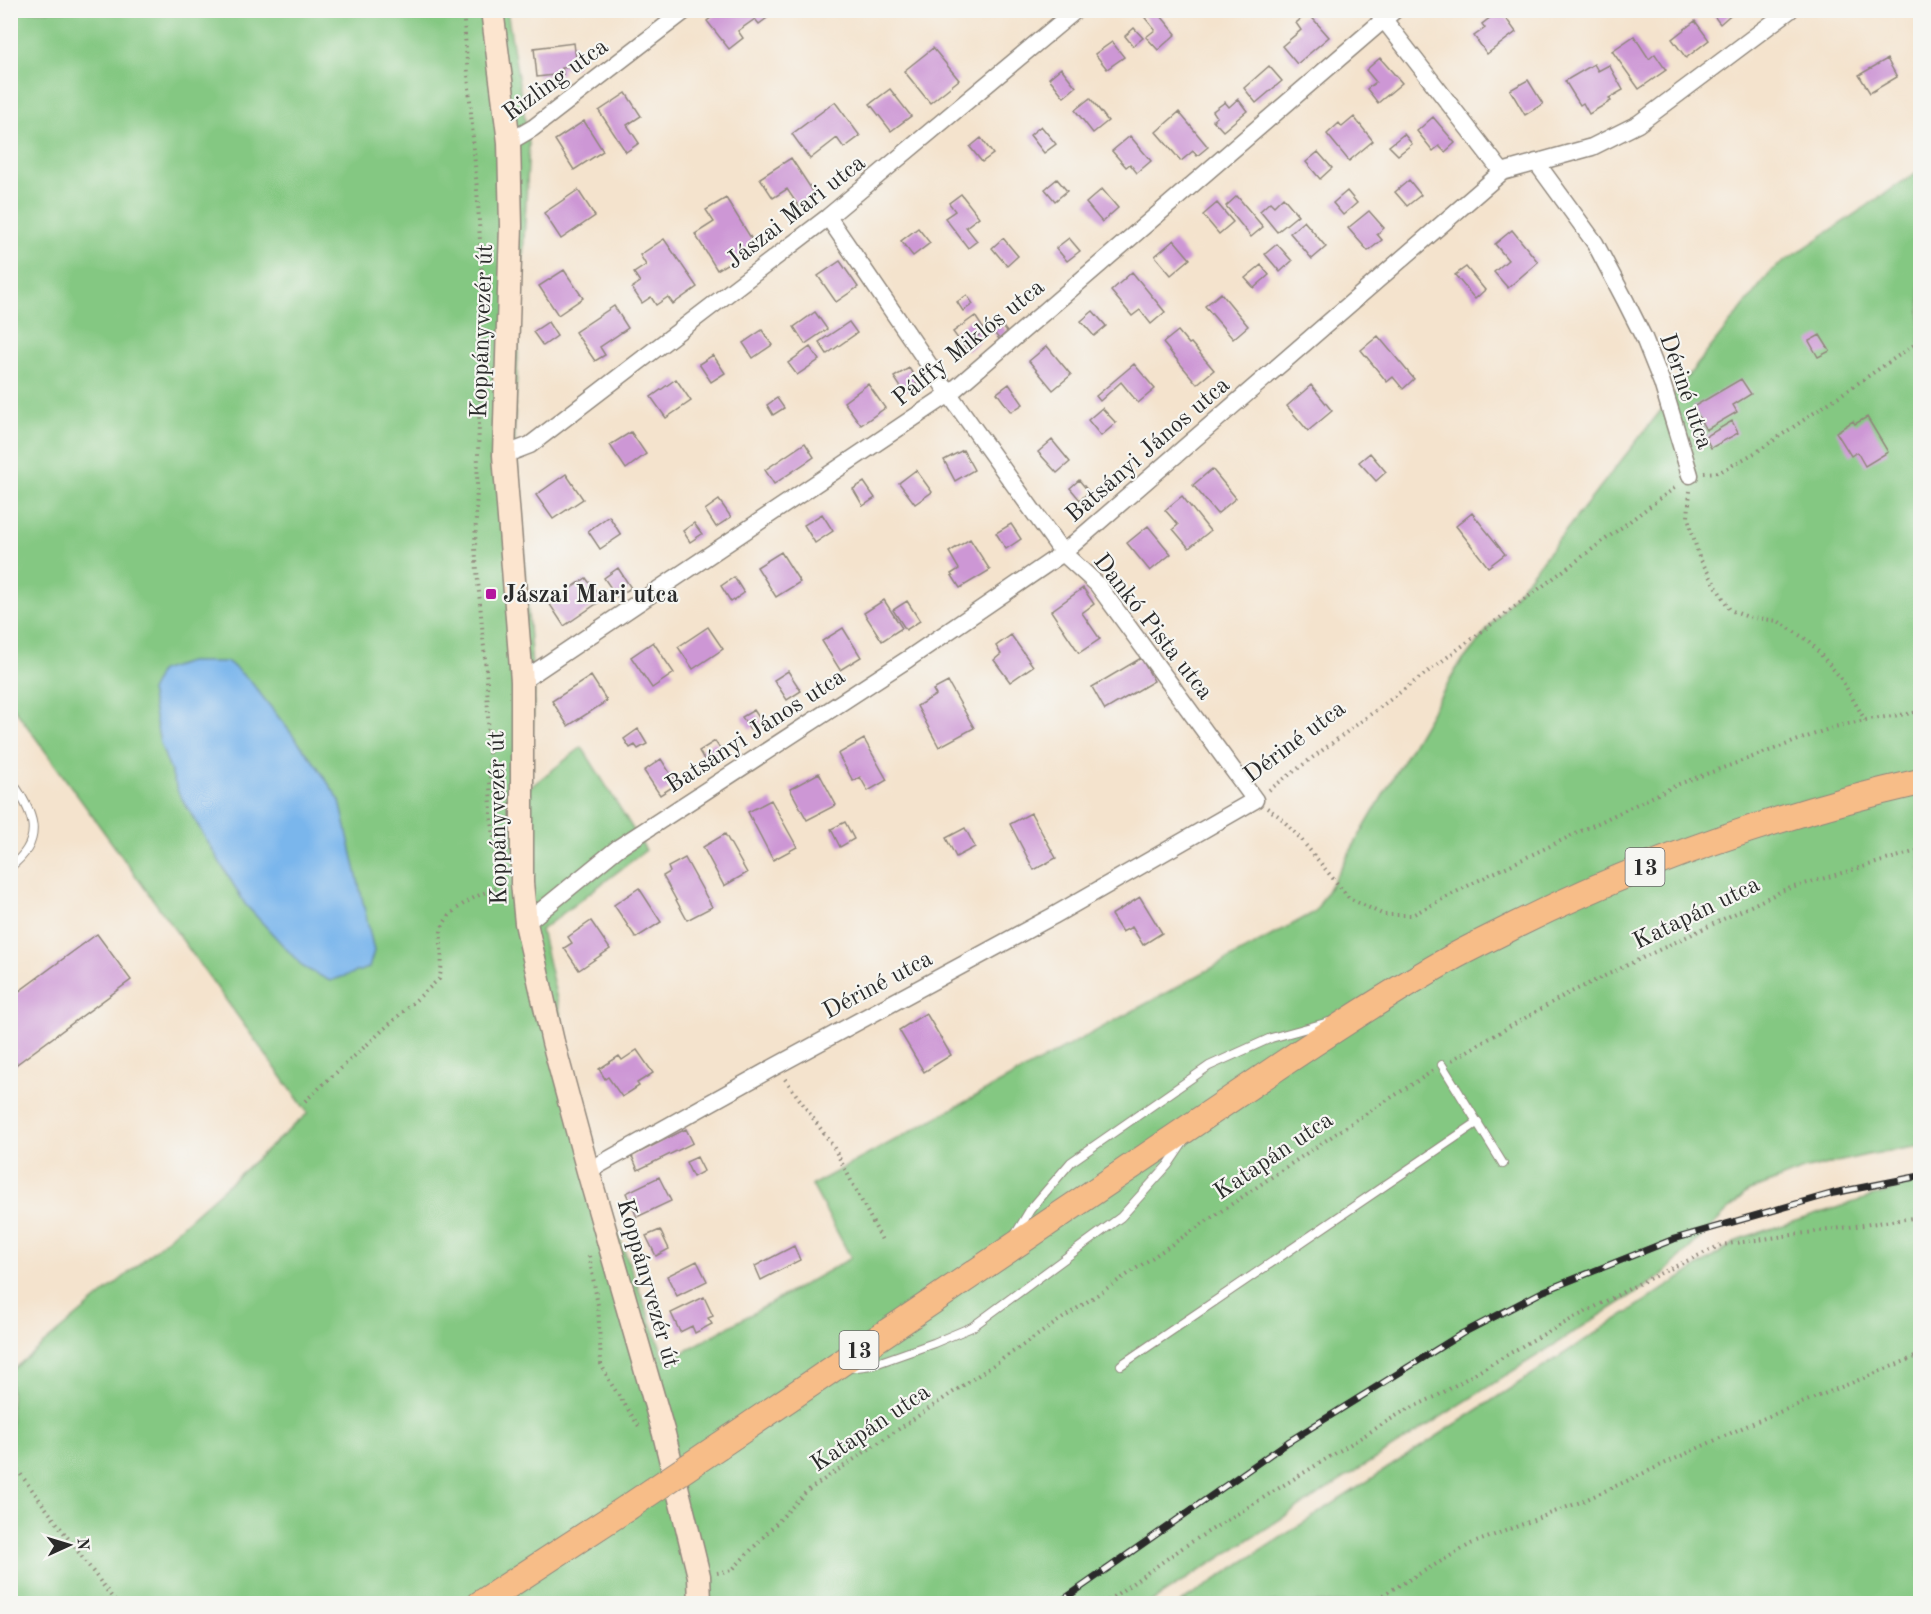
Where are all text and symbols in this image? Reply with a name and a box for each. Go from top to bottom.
street label: Rizling utca [499,35,613,127]
street label: Jászai Mari utca [722,151,870,274]
street label: Koppányvezér út [468,243,498,419]
street label: Pálffy Miklós utca [889,275,1050,412]
street label: Dériné utca [1654,331,1716,453]
street label: Batsányi János utca [1062,373,1235,528]
street label: Dankó Pista utca [1088,550,1217,705]
place label: Jászai Mari utca [503,584,679,608]
marker: Jászai Mari utca [484,587,498,601]
street label: Batsányi János utca [662,665,850,798]
street label: Dériné utca [1240,697,1351,788]
street label: Koppányvezér út [485,731,513,905]
road number: 13 [1626,848,1664,886]
street label: Katapán utca [1630,873,1764,955]
street label: Dériné utca [819,947,937,1025]
street label: Katapán utca [1210,1108,1338,1205]
street label: Koppányvezér út [612,1196,683,1371]
road number: 13 [840,1331,878,1369]
street label: Katapán utca [807,1380,935,1477]
north arrow [39,1515,99,1575]
text: N [74,1537,90,1552]

